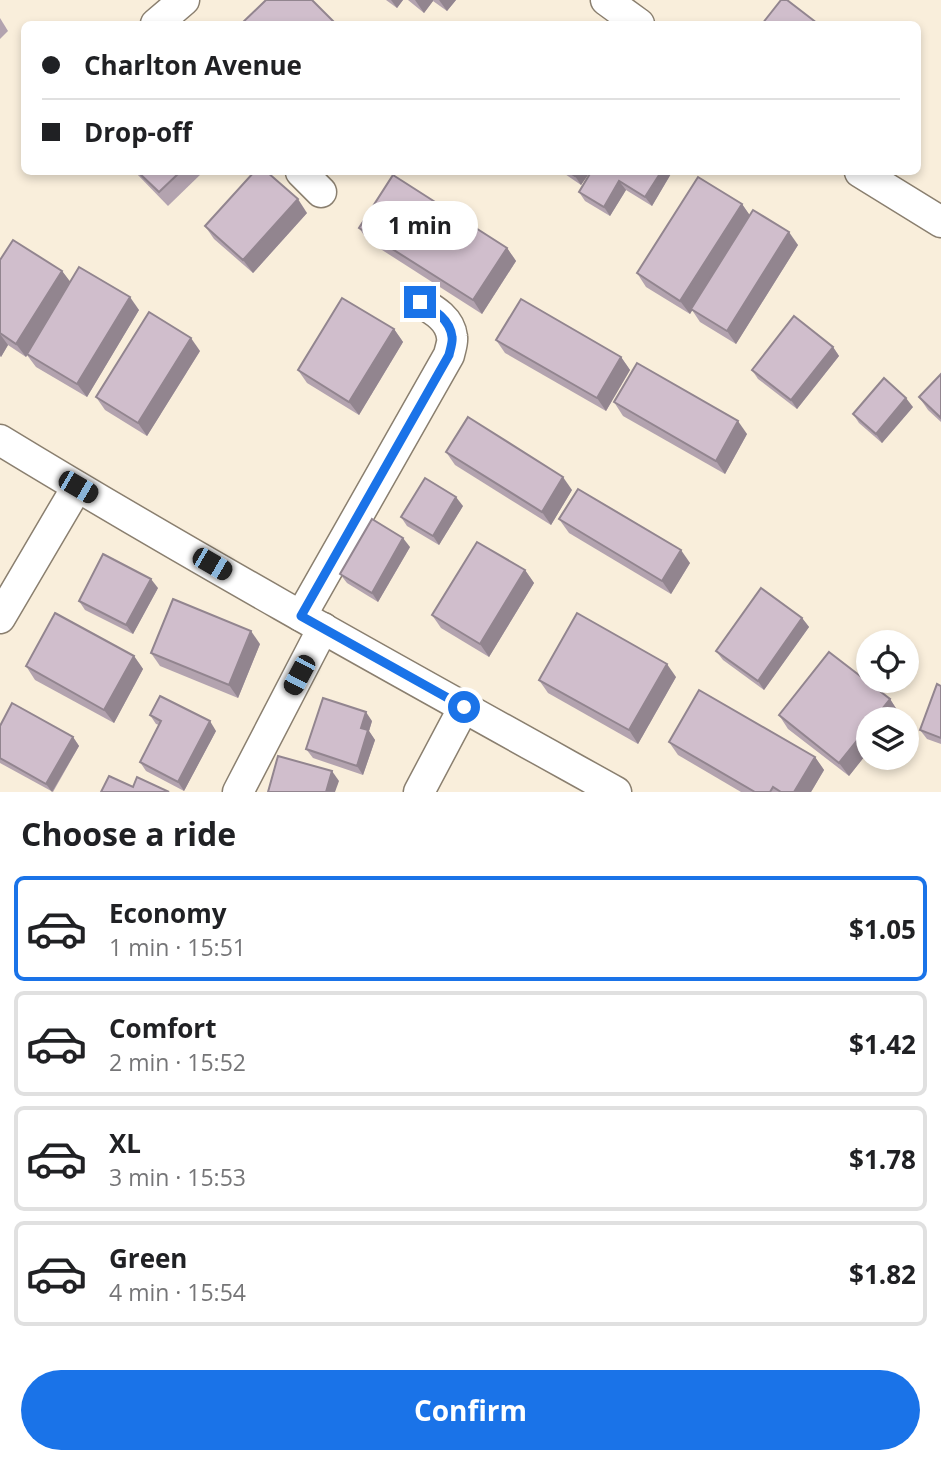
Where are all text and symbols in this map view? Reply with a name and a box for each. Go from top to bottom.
text: Charlton Avenue [84,47,302,83]
text: Drop-off [84,114,192,150]
callout: 1 min [362,201,478,250]
text: 1 min [388,209,452,241]
route end [404,286,436,318]
car [55,467,102,507]
car [189,544,236,584]
map controls [856,630,919,770]
button: locate [856,630,919,693]
car [280,652,319,698]
route start [448,691,480,723]
button: layers [856,707,919,770]
text: Choose a ride [21,812,236,855]
text: Economy [109,895,227,931]
icon: car [25,897,88,960]
text: $1.05 [849,911,916,947]
text: 1 min · 15:51 [109,931,246,963]
text: Comfort [109,1010,216,1046]
icon: car [25,1012,88,1075]
text: $1.42 [849,1026,916,1062]
text: 2 min · 15:52 [109,1046,246,1078]
text: XL [109,1125,141,1161]
icon: car [25,1127,88,1190]
text: $1.78 [849,1141,916,1177]
text: 3 min · 15:53 [109,1161,246,1193]
text: Green [109,1240,187,1276]
icon: car [25,1242,88,1305]
text: $1.82 [849,1256,916,1292]
text: 4 min · 15:54 [109,1276,246,1308]
button: Confirm [21,1370,920,1450]

